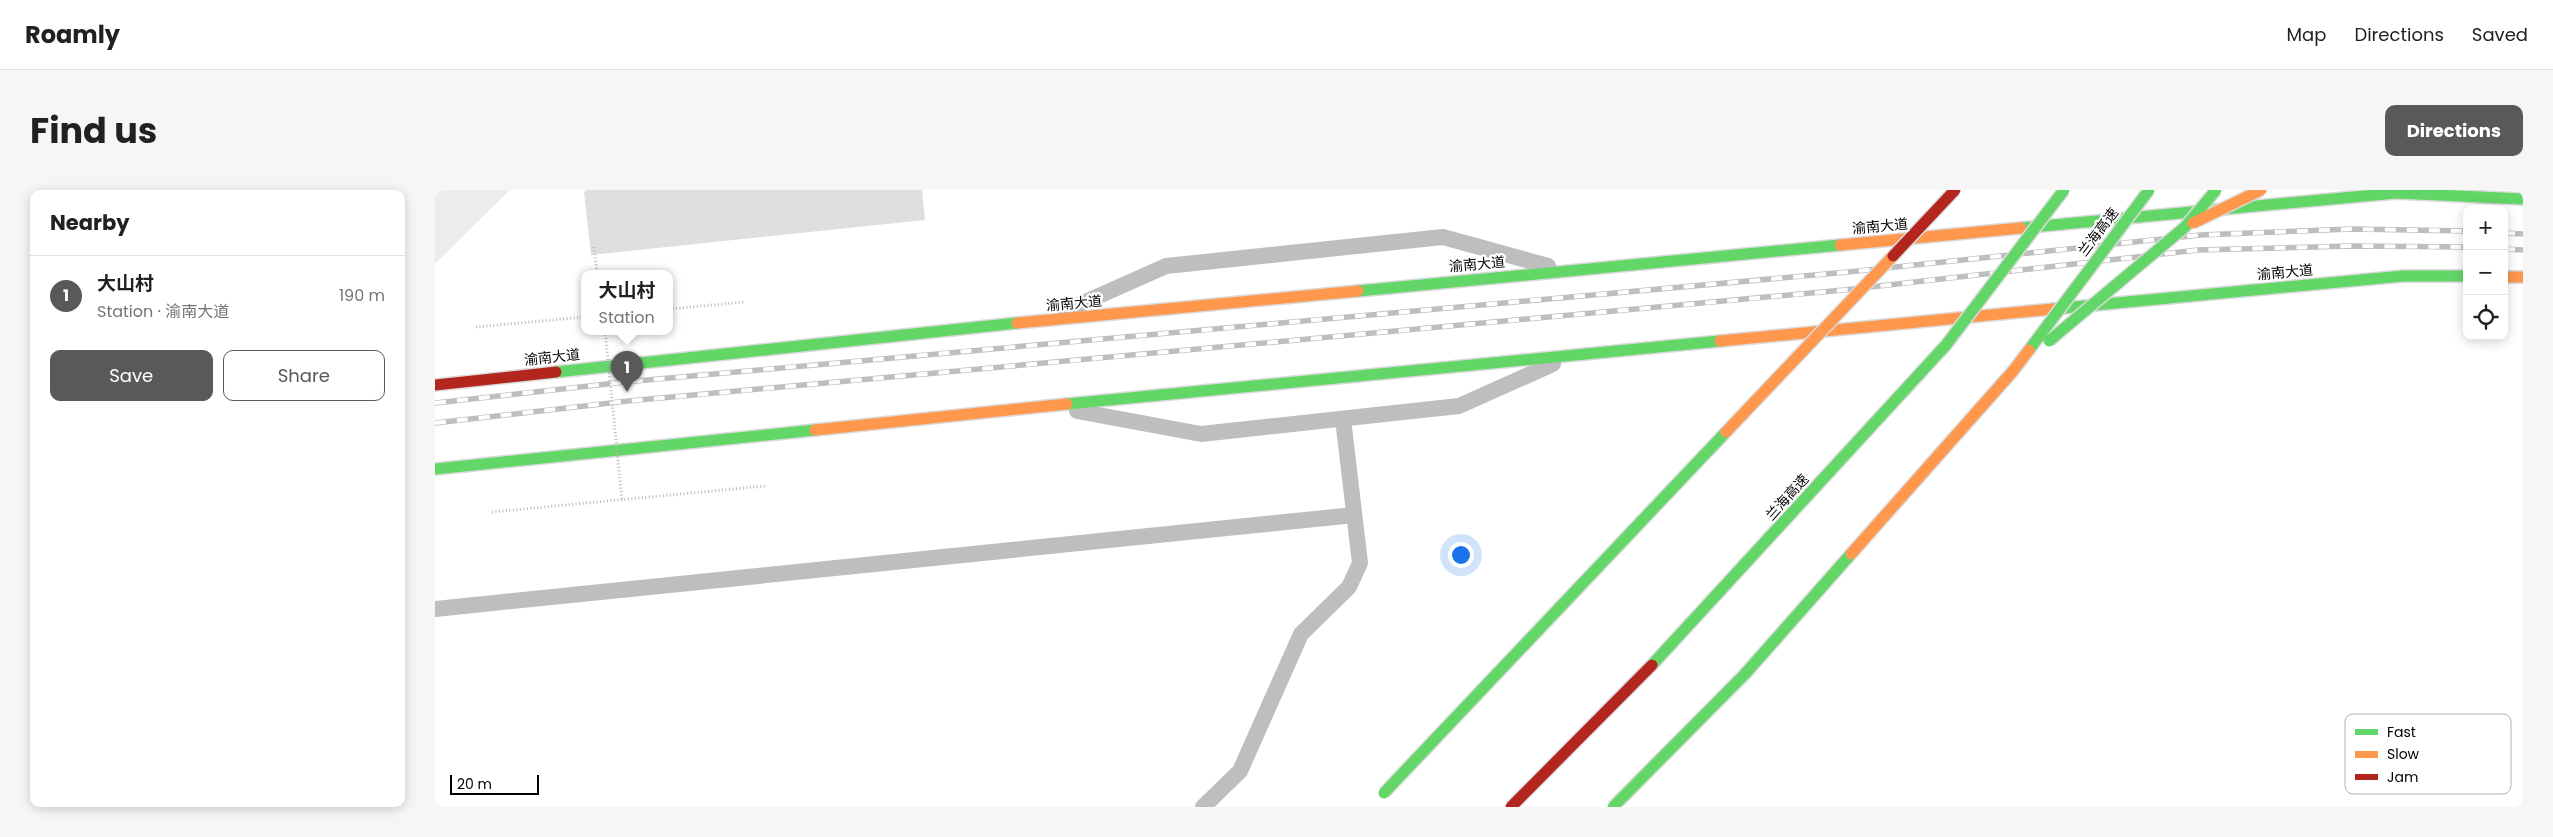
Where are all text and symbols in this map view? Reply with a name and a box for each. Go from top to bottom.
text: Roamly [25,18,120,51]
text: Map [2287,22,2326,47]
text: Directions [2354,22,2444,47]
text: Saved [2472,22,2528,47]
button: Directions [2385,105,2523,156]
text: Find us [30,106,157,155]
street label: 兰海高速 [2073,204,2123,260]
map controls [2463,205,2508,340]
button: + [2463,205,2508,250]
text: Nearby [50,208,130,237]
street label: 渝南大道 [1851,214,1909,238]
button: − [2463,250,2508,295]
street label: 渝南大道 [1448,252,1506,276]
street label: 渝南大道 [2256,260,2314,284]
text: 大山村 [97,270,154,297]
popup [581,270,673,335]
text: 大山村 [598,277,656,304]
text: 1 [63,284,69,307]
text: 190 m [339,284,385,307]
street label: 渝南大道 [1045,291,1103,315]
button: locate [2463,295,2508,340]
text: Station · 渝南大道 [97,300,229,323]
text: Station [598,306,655,329]
street label: 渝南大道 [523,344,581,370]
button: Save [50,350,213,401]
button: Share [223,350,385,401]
pin: 1 [611,351,643,392]
street label: 兰海高速 [1761,470,1813,524]
your location [1448,542,1474,568]
legend [2345,714,2511,794]
text: Fast [2387,722,2416,742]
text: Slow [2387,744,2420,764]
text: Jam [2387,767,2418,787]
scale bar [450,772,539,795]
text: 20 m [457,774,492,794]

